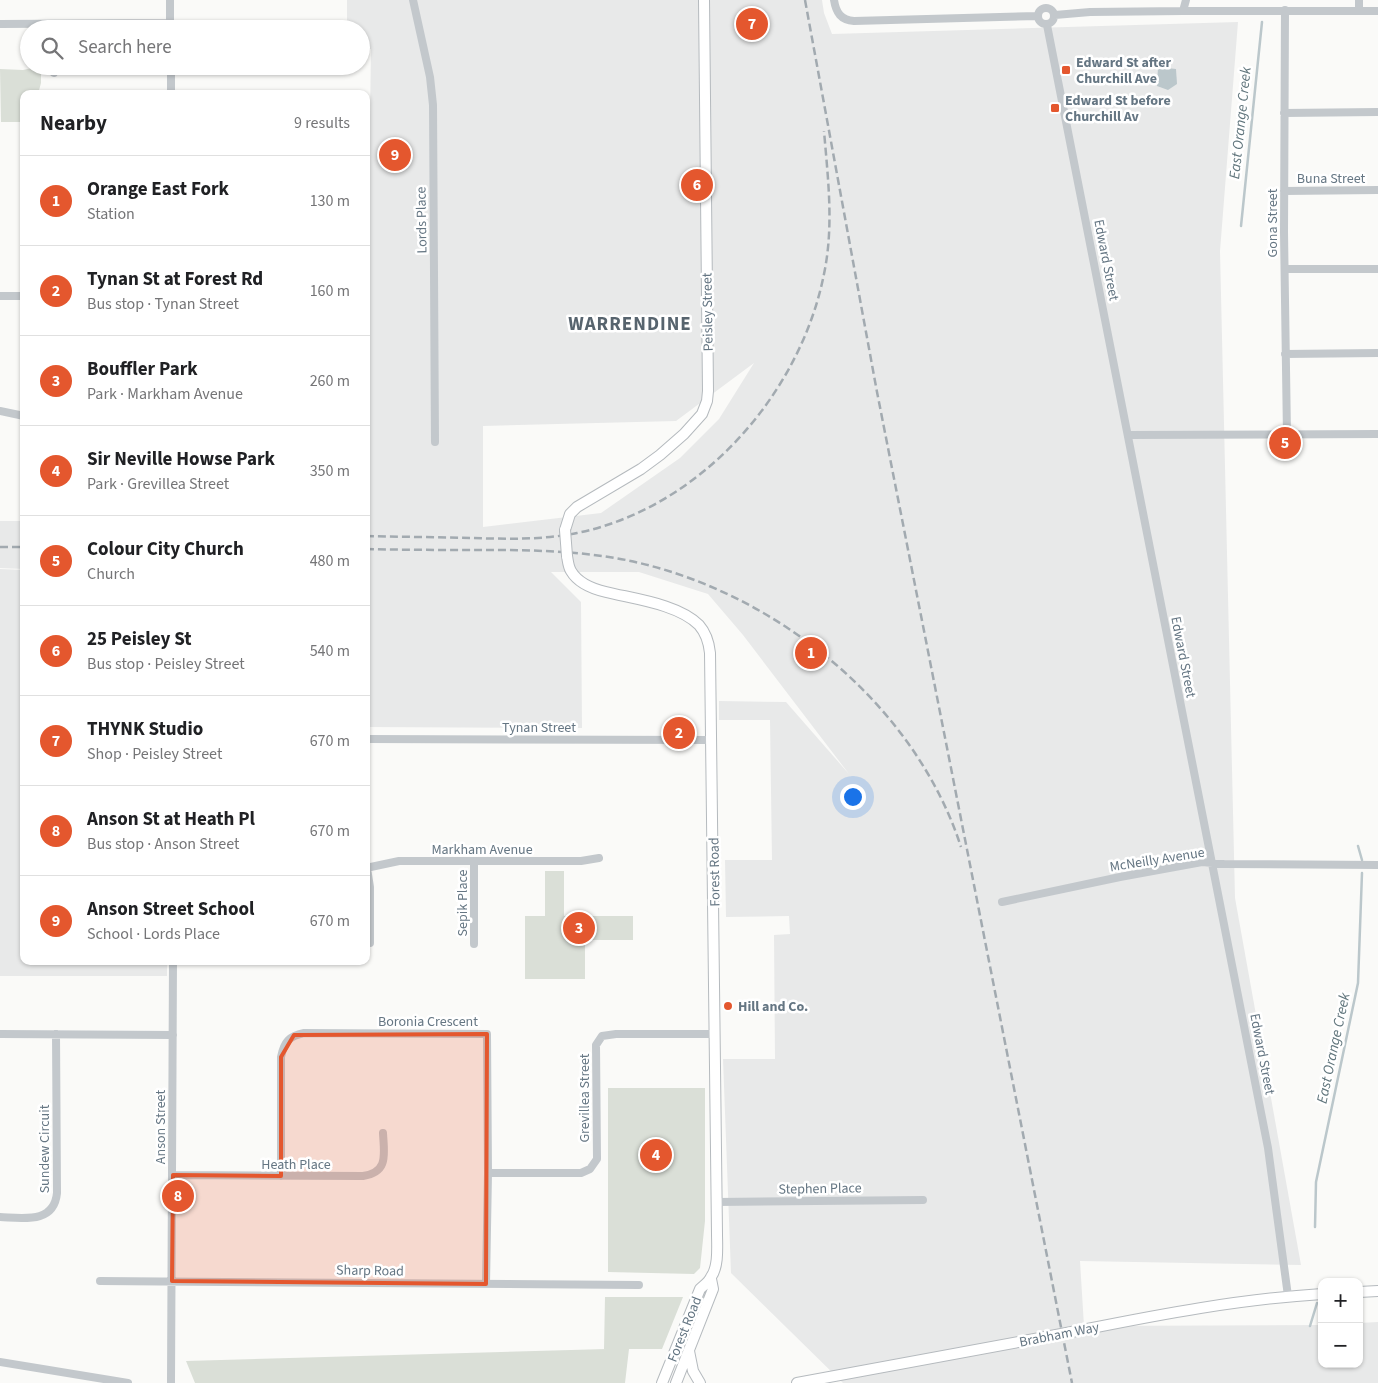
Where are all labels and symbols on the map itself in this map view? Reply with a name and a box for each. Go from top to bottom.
pin: 7 [736,5,768,43]
place label: Edward St after Churchill Ave [1076,53,1171,89]
marker: Edward St after Churchill Ave [1060,64,1072,76]
water label: East Orange Creek [1224,65,1257,180]
place label: Edward St before Churchill Av [1065,91,1171,127]
marker: Edward St before Churchill Av [1049,102,1061,114]
pin: 9 [379,136,411,174]
pin: 6 [681,166,713,204]
street label: Buna Street [1297,169,1365,189]
street label: Lords Place [411,186,433,254]
street label: Gona Street [1263,188,1283,257]
street label: Edward Street [1088,218,1124,303]
street label: Peisley Street [697,272,719,352]
district label: WARRENDINE [568,311,692,338]
pin: 5 [1269,424,1301,462]
street label: Edward Street [1165,615,1201,700]
pin: 1 [795,634,827,672]
pin: 2 [663,714,695,752]
street label: Tynan Street [502,718,576,738]
your location [840,784,866,810]
street label: Forest Road [704,837,726,907]
street label: Markham Avenue [431,840,533,860]
street label: McNeilly Avenue [1108,843,1206,877]
street label: Sepik Place [453,869,473,936]
pin: 3 [563,909,595,947]
water label: East Orange Creek [1311,990,1356,1105]
place label: Hill and Co. [738,997,808,1017]
marker: Hill and Co. [722,1000,734,1012]
street label: Boronia Crescent [378,1012,478,1032]
street label: Edward Street [1244,1012,1280,1097]
street label: Grevillea Street [575,1053,595,1143]
street label: Anson Street [151,1090,171,1164]
street label: Sundew Circuit [35,1104,55,1193]
pin: 4 [640,1136,672,1174]
street label: Heath Place [261,1155,331,1175]
pin: 8 [162,1177,194,1215]
street label: Stephen Place [778,1178,862,1200]
street label: Sharp Road [336,1260,404,1282]
street label: Forest Road [663,1294,707,1365]
street label: Brabham Way [1018,1317,1101,1353]

